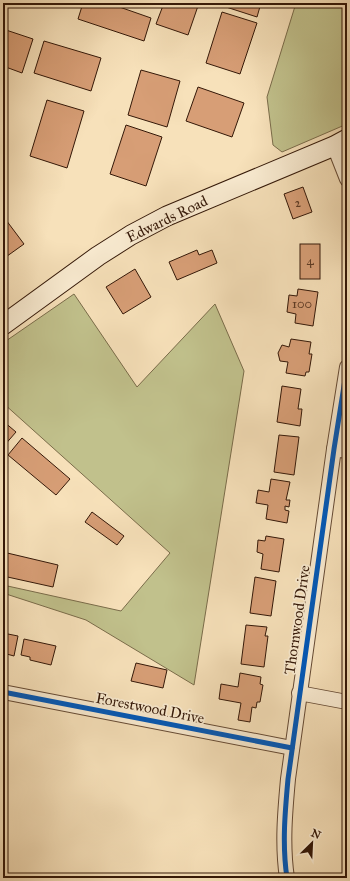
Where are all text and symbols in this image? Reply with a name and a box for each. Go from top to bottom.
street label: Edwards Road [123,191,211,246]
house number: 2 [295,195,302,211]
house number: 4 [306,253,314,269]
house number: 100 [292,296,312,312]
street label: Thornwood Drive [280,564,314,676]
street label: Forestwood Drive [94,689,206,727]
north arrow [292,823,332,863]
text: N [309,826,323,842]

